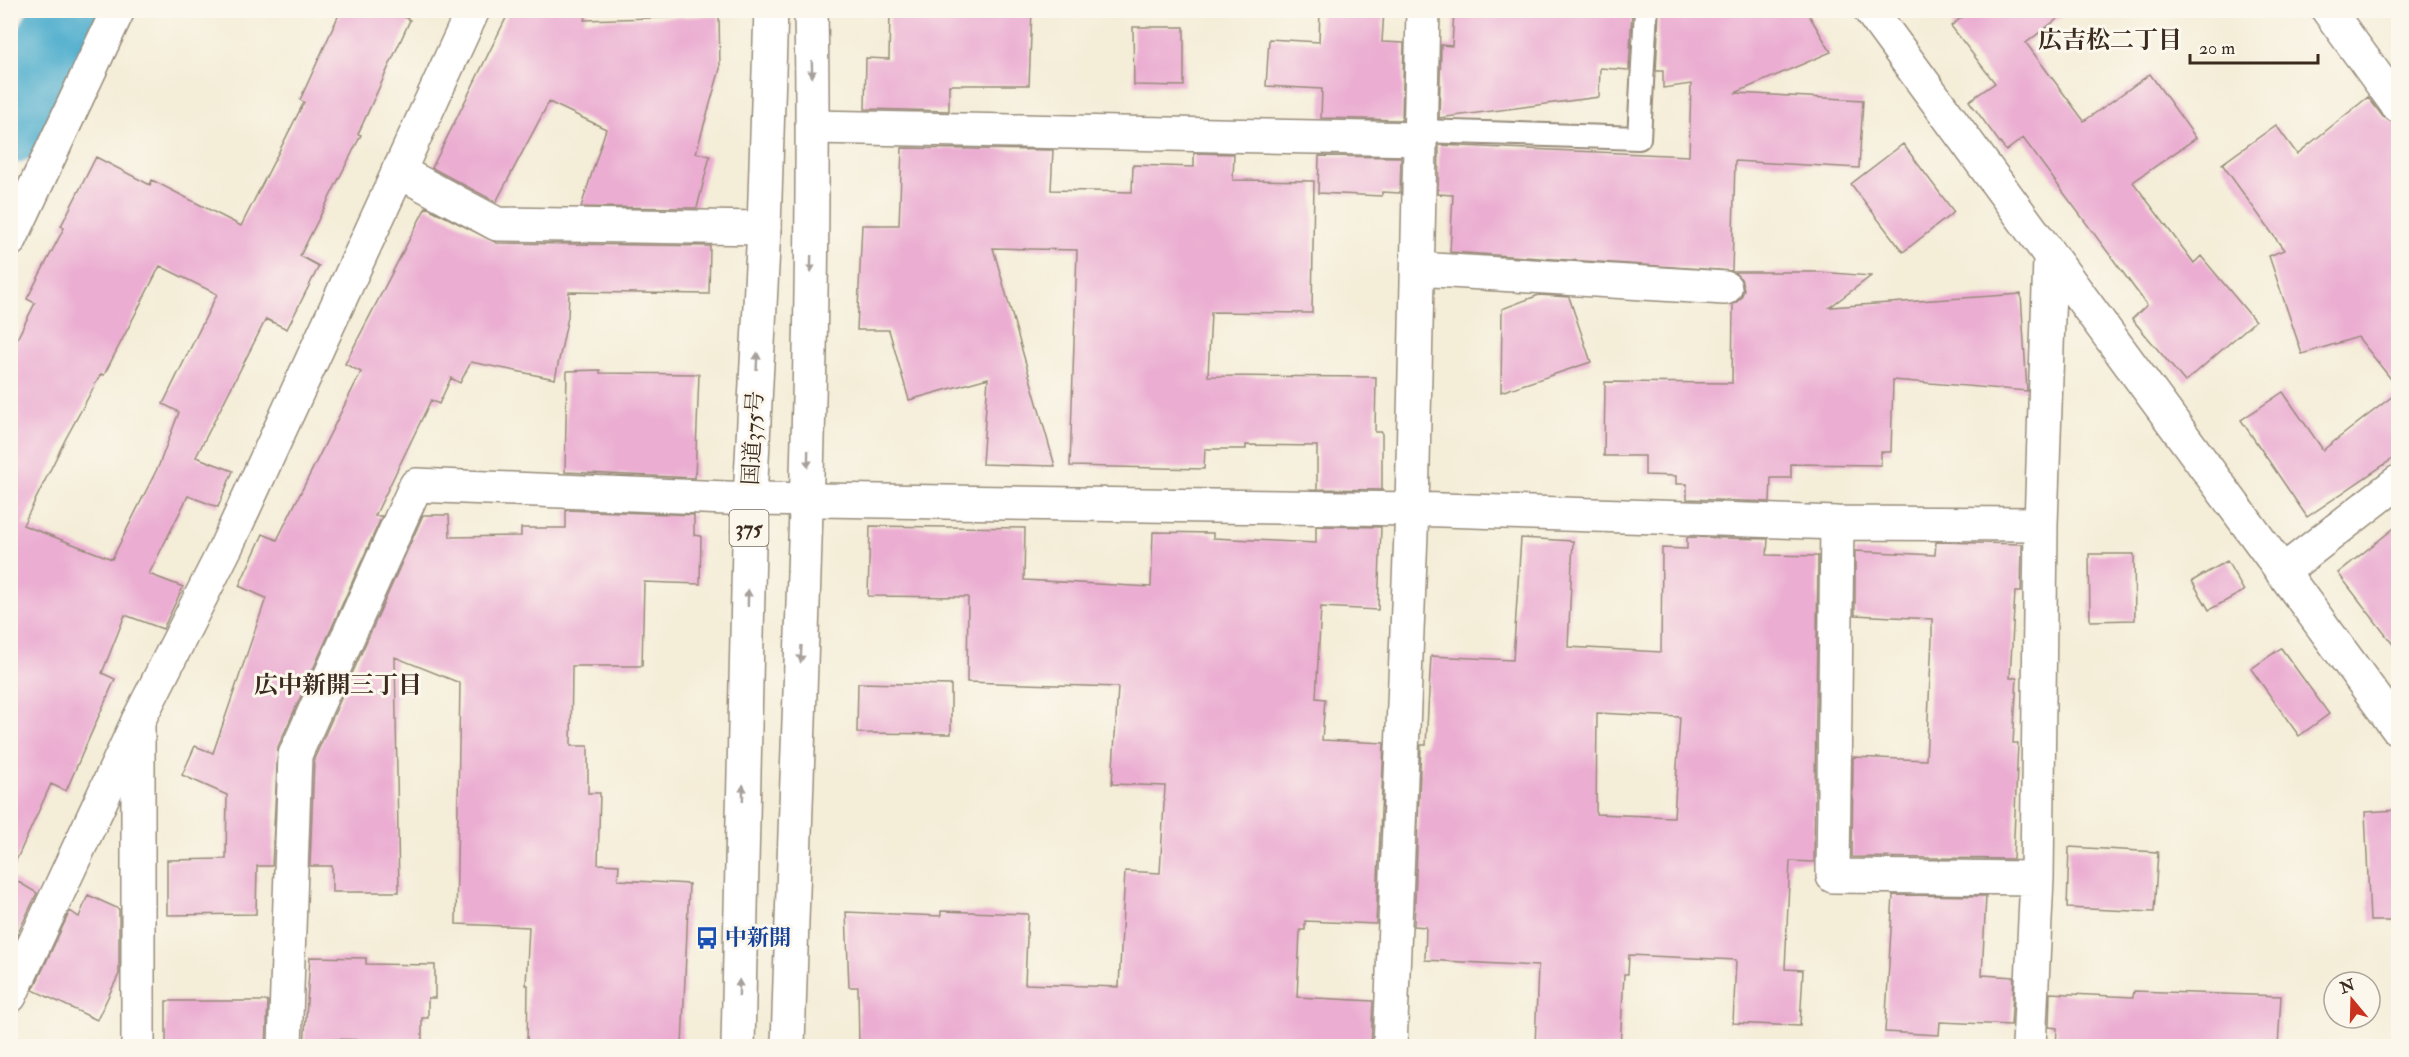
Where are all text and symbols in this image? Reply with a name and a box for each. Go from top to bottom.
district label: 広吉松二丁目 [2038,25,2182,56]
scale bar [2190,27,2318,65]
text: 20 m [2199,37,2235,60]
one-way arrow [807,59,816,78]
one-way arrow [806,254,816,273]
one-way arrow [753,352,762,371]
street label: 国道375号 [737,390,769,486]
one-way arrow [803,449,813,468]
road number: 375 [730,510,768,546]
one-way arrow [743,589,752,608]
one-way arrow [796,644,805,663]
district label: 広中新開三丁目 [254,670,422,701]
one-way arrow [739,784,748,803]
place label: 中新開 [725,924,791,952]
bus stop icon: 中新開 [694,925,720,951]
north arrow [2322,970,2382,1030]
text: N [2336,975,2358,999]
one-way arrow [734,979,744,998]

